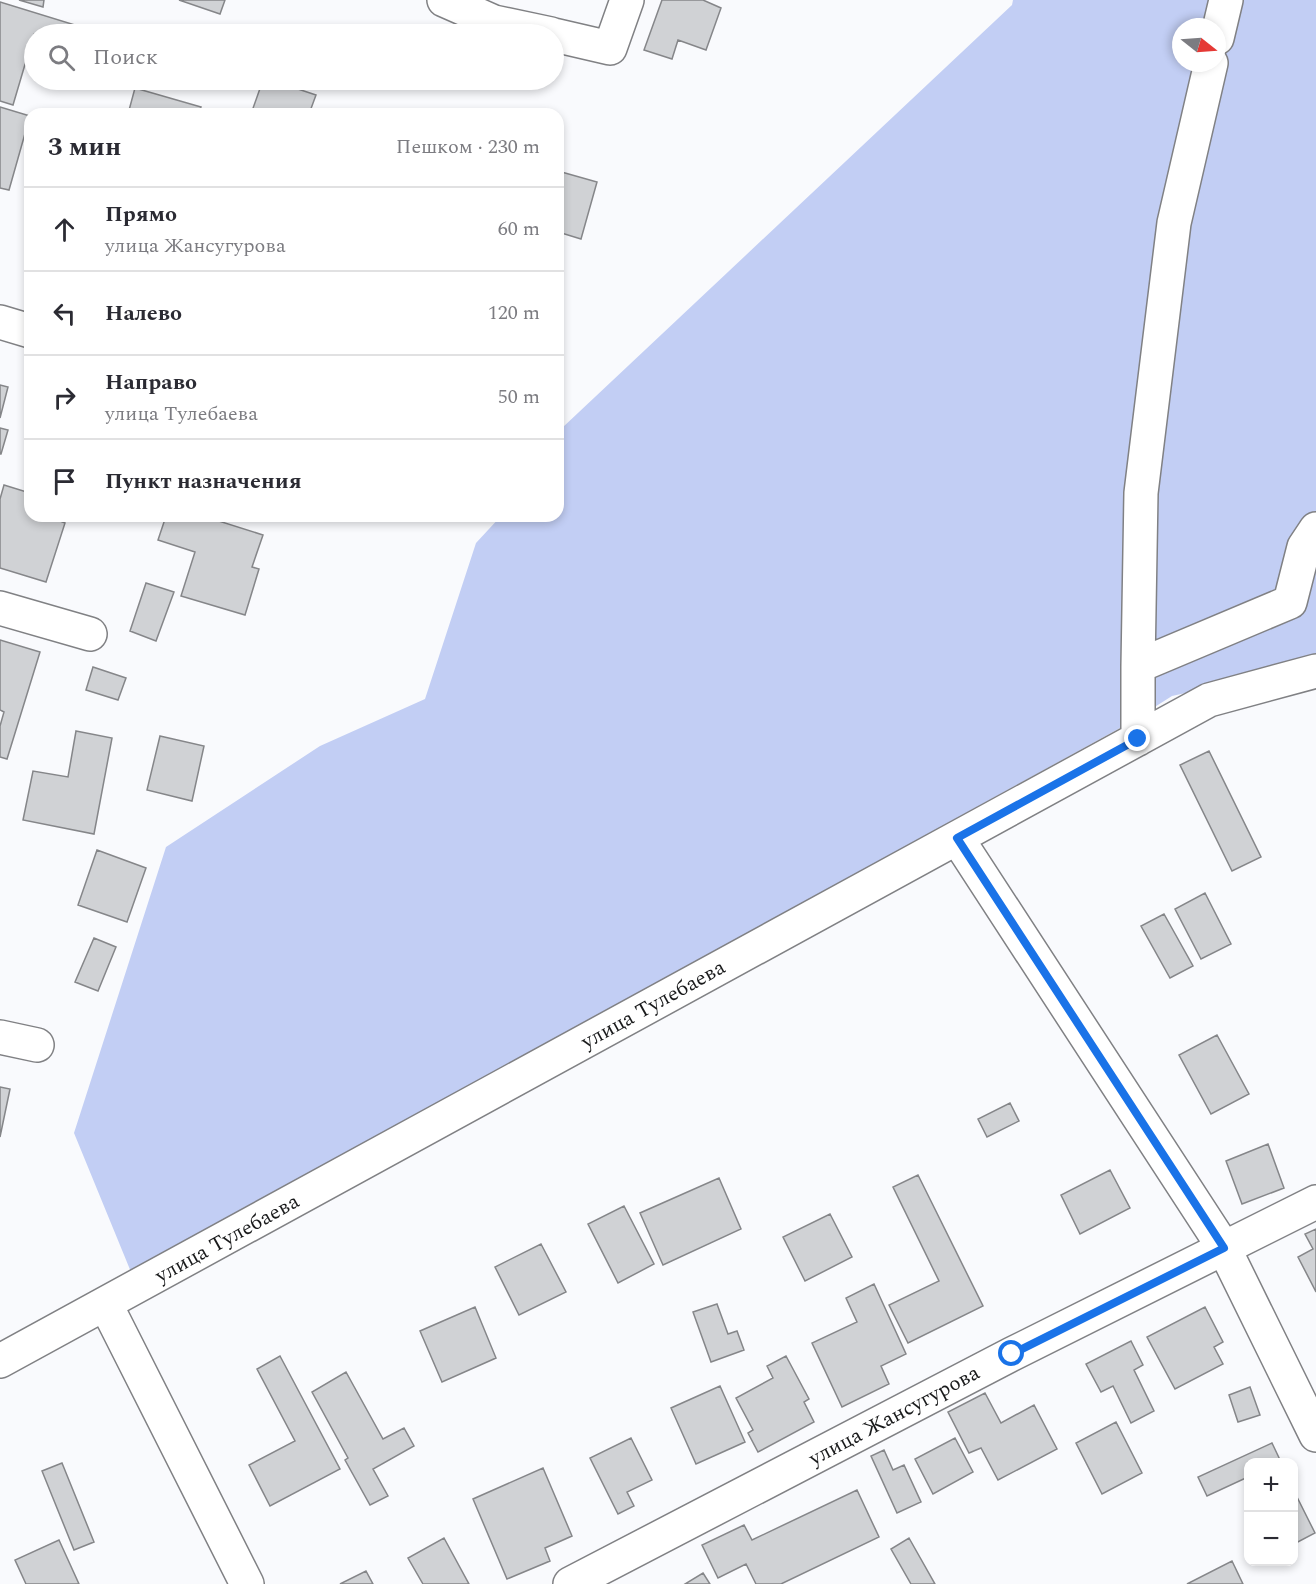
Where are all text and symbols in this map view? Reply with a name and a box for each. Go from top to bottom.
north arrow [1172,18,1226,72]
search box [24,24,564,90]
icon: search [45,41,78,74]
text: Поиск [93,41,158,74]
text: 3 мин [48,127,121,167]
text: Пешком · 230 m [396,132,540,162]
text: Прямо [105,198,177,231]
icon: ahead [48,213,81,246]
text: 60 m [498,214,540,244]
text: улица Жансугурова [105,231,286,261]
icon: left [48,297,81,330]
text: Налево [105,297,182,330]
text: 120 m [488,298,540,328]
text: Направо [105,366,197,399]
icon: right [48,381,81,414]
text: 50 m [498,382,540,412]
text: улица Тулебаева [105,399,258,429]
icon: arrive [48,465,81,498]
text: Пункт назначения [105,465,302,498]
route end [1124,725,1150,751]
street label: улица Тулебаева [575,952,732,1058]
street label: улица Тулебаева [149,1186,306,1292]
route start [998,1340,1024,1366]
street label: улица Жансугурова [802,1357,986,1475]
map controls [1244,1458,1298,1566]
button: + [1244,1458,1298,1512]
button: − [1244,1512,1298,1566]

